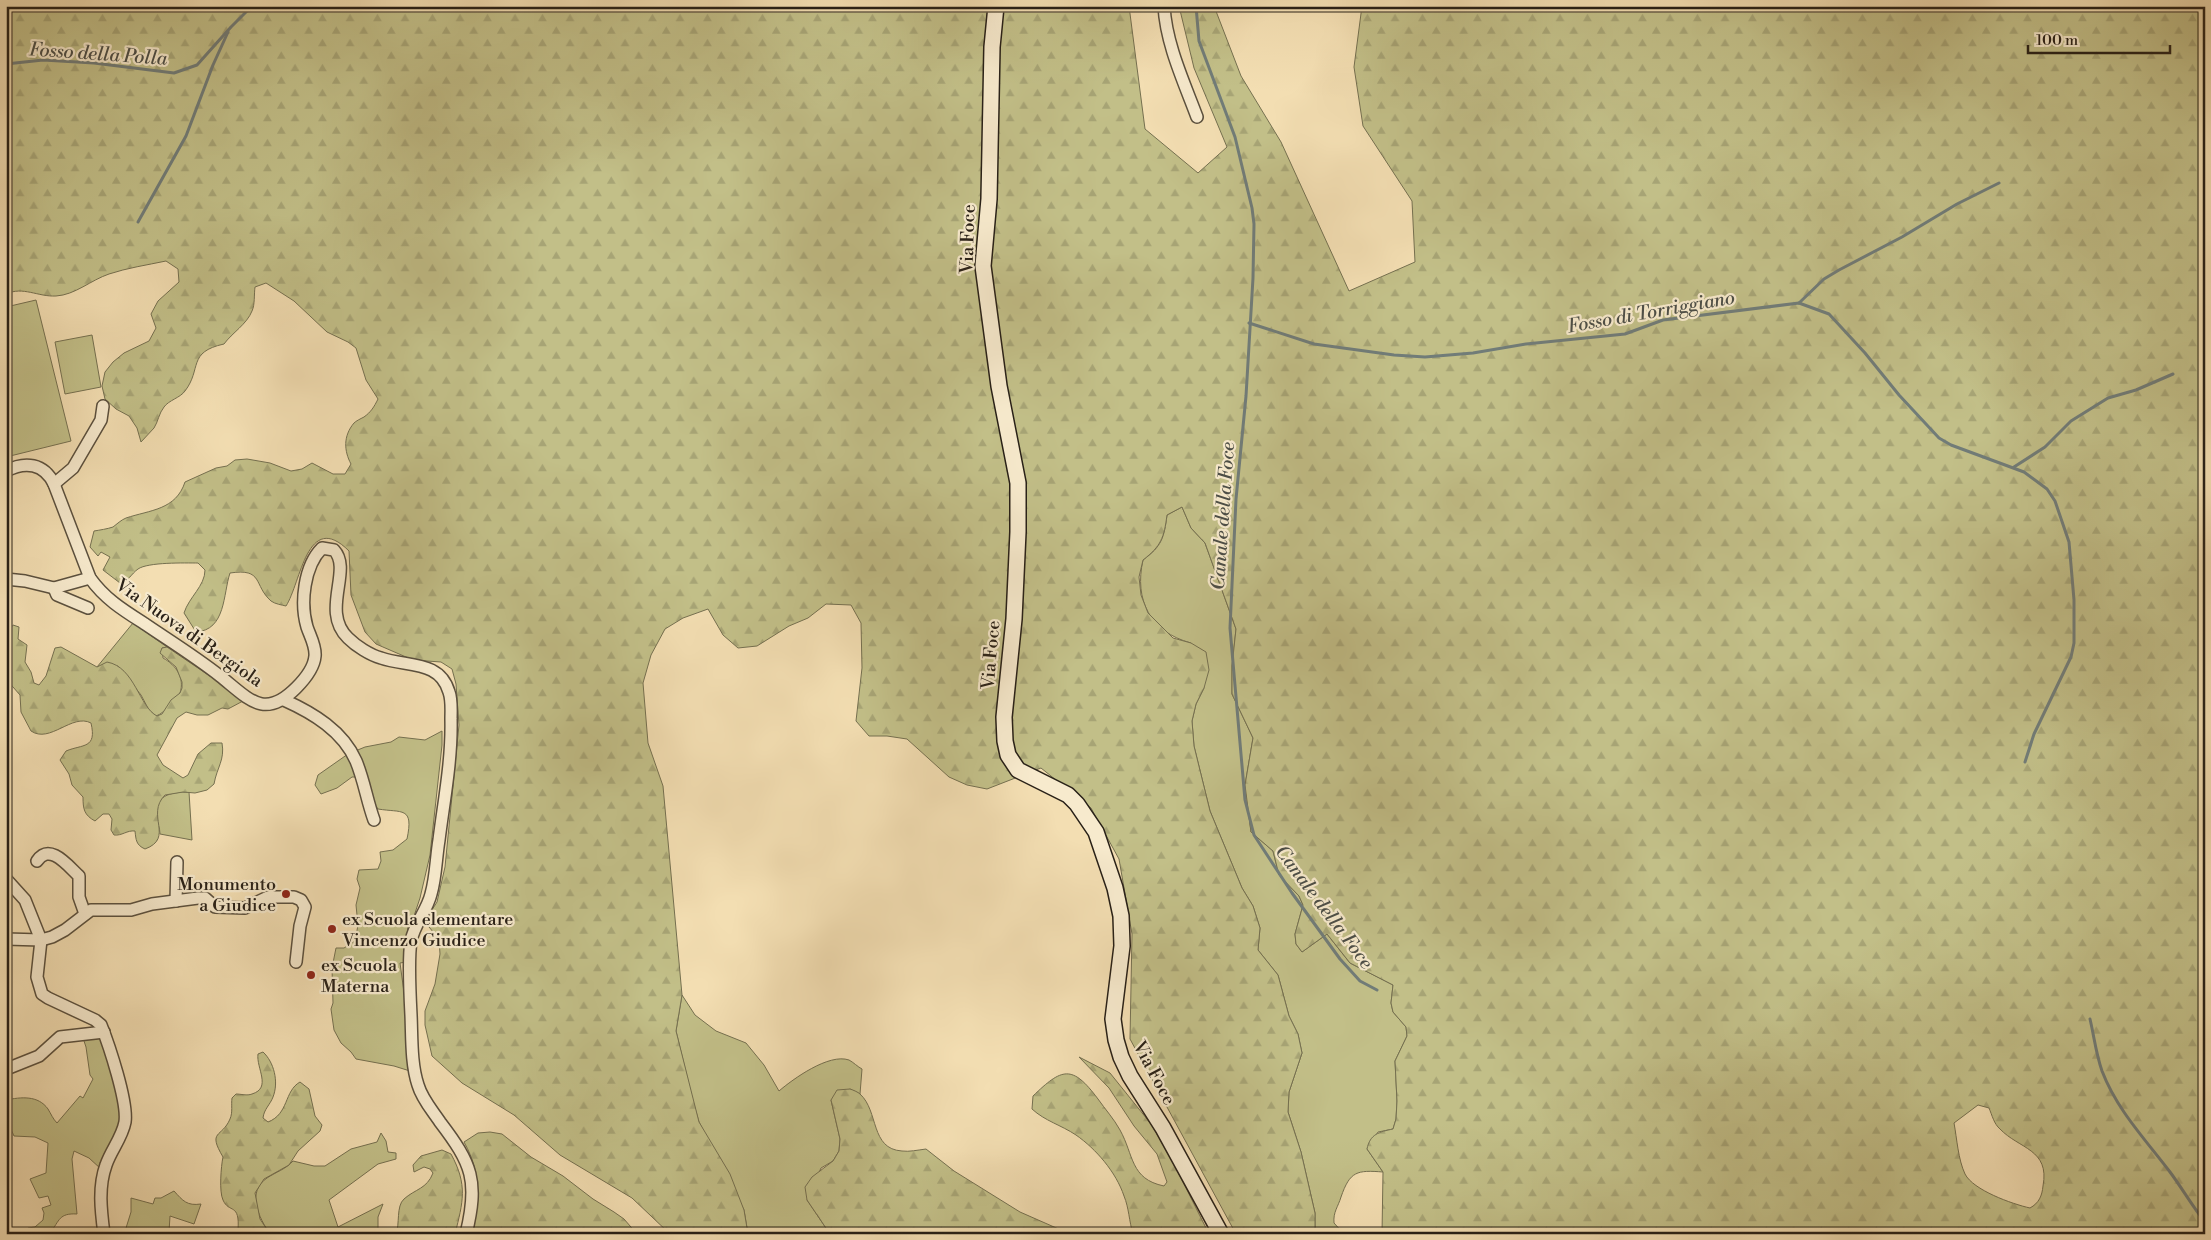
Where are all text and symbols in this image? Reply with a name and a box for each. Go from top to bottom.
scale bar [2028,22,2171,54]
text: 100 m [2036,31,2078,50]
water label: Fosso della Polla [28,37,169,71]
street label: Via Foce [955,204,981,275]
water label: Fosso di Torriggiano [1565,285,1737,339]
water label: Canale della Foce [1206,441,1240,591]
street label: Via Nuova di Bergiola [110,573,268,693]
street label: Via Foce [976,619,1005,692]
water label: Canale della Foce [1270,840,1378,974]
place label: Monumento a Giudice [177,873,276,917]
marker: Monumento a Giudice [280,888,292,900]
place label: ex Scuola elementare Vincenzo Giudice [341,908,513,952]
marker: ex Scuola elementare Vincenzo Giudice [326,923,338,935]
place label: ex Scuola Materna [321,954,398,998]
marker: ex Scuola Materna [305,969,317,981]
street label: Via Foce [1127,1036,1180,1109]

